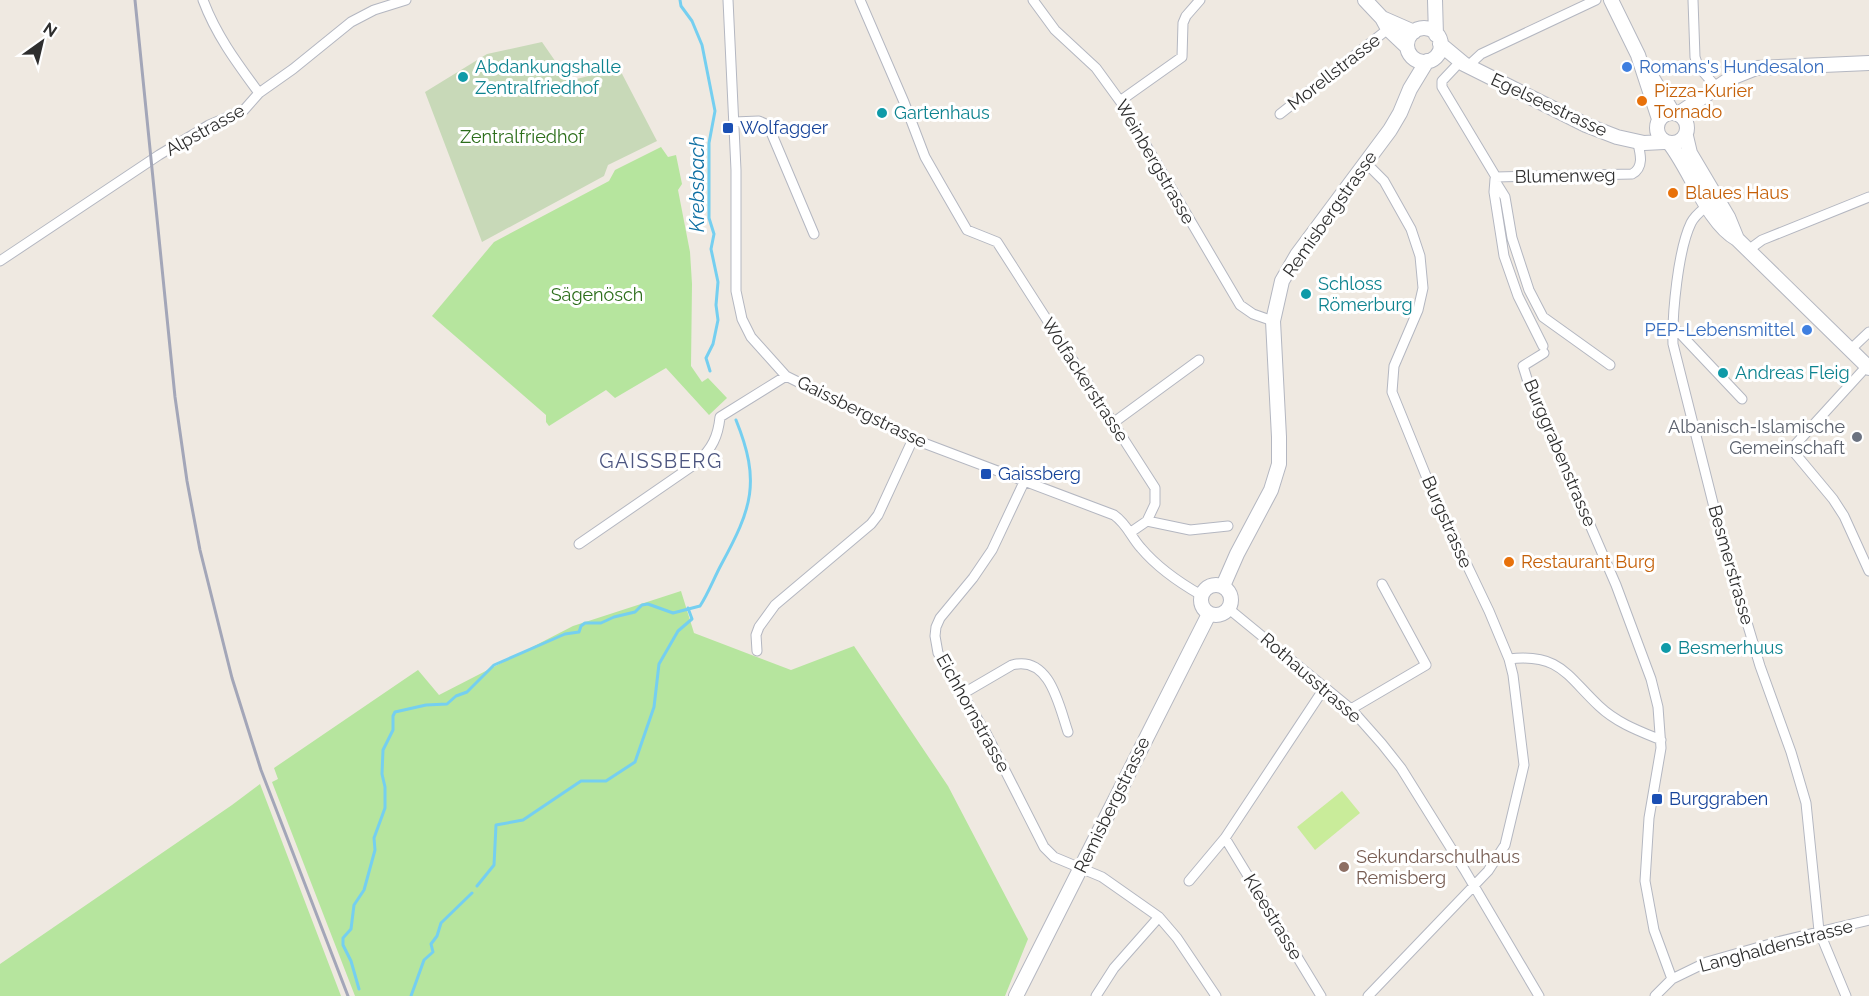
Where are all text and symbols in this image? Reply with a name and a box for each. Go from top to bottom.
north arrow [12,12,72,72]
text: N [40,19,60,41]
street label: Morellstrasse [1283,29,1384,114]
place label: Abdankungshalle Zentralfriedhof [475,56,621,98]
place label: Romans's Hundesalon [1639,56,1824,77]
marker: Romans's Hundesalon [1620,60,1634,74]
street label: Egelseestrasse [1488,68,1611,141]
marker: Abdankungshalle Zentralfriedhof [456,70,470,84]
place label: Pizza-Kurier Tornado [1654,80,1754,122]
marker: Pizza-Kurier Tornado [1635,94,1649,108]
street label: Weinbergstrasse [1111,96,1200,228]
street label: Alpstrasse [162,99,248,160]
place label: Gartenhaus [894,102,990,123]
marker: Gartenhaus [875,106,889,120]
place label: Wolfagger [740,117,829,138]
marker: Wolfagger [721,121,735,135]
park label: Zentralfriedhof [460,126,585,147]
water label: Krebsbach [685,136,709,232]
street label: Remisbergstrasse [1278,146,1381,281]
street label: Blumenweg [1514,164,1616,187]
place label: Blaues Haus [1685,182,1789,203]
marker: Blaues Haus [1666,186,1680,200]
place label: Schloss Römerburg [1318,273,1413,315]
park label: Sägenösch [551,284,643,305]
marker: Schloss Römerburg [1299,287,1313,301]
street label: Wolfackerstrasse [1038,314,1134,446]
place label: PEP-Lebensmittel [1645,319,1795,340]
marker: PEP-Lebensmittel [1800,323,1814,337]
place label: Andreas Fleig [1735,362,1850,383]
marker: Andreas Fleig [1716,366,1730,380]
street label: Gaissbergstrasse [794,371,931,452]
street label: Burggrabenstrasse [1520,376,1601,530]
place label: Albanisch-Islamische Gemeinschaft [1668,416,1845,458]
marker: Albanisch-Islamische Gemeinschaft [1850,430,1864,444]
district label: GAISSBERG [599,449,723,473]
place label: Gaissberg [998,463,1081,484]
marker: Gaissberg [979,467,993,481]
street label: Burgstrasse [1418,472,1477,572]
street label: Besmerstrasse [1704,503,1759,627]
place label: Restaurant Burg [1521,551,1655,572]
marker: Restaurant Burg [1502,555,1516,569]
street label: Rothausstrasse [1257,628,1366,727]
place label: Besmerhuus [1678,637,1784,658]
marker: Besmerhuus [1659,641,1673,655]
street label: Eichhornstrasse [932,650,1015,776]
street label: Remisbergstrasse [1069,733,1154,876]
place label: Burggraben [1669,788,1768,809]
marker: Burggraben [1650,792,1664,806]
place label: Sekundarschulhaus Remisberg [1356,846,1520,888]
marker: Sekundarschulhaus Remisberg [1337,860,1351,874]
street label: Kleestrasse [1240,870,1307,964]
street label: Langhaldenstrasse [1697,915,1855,976]

